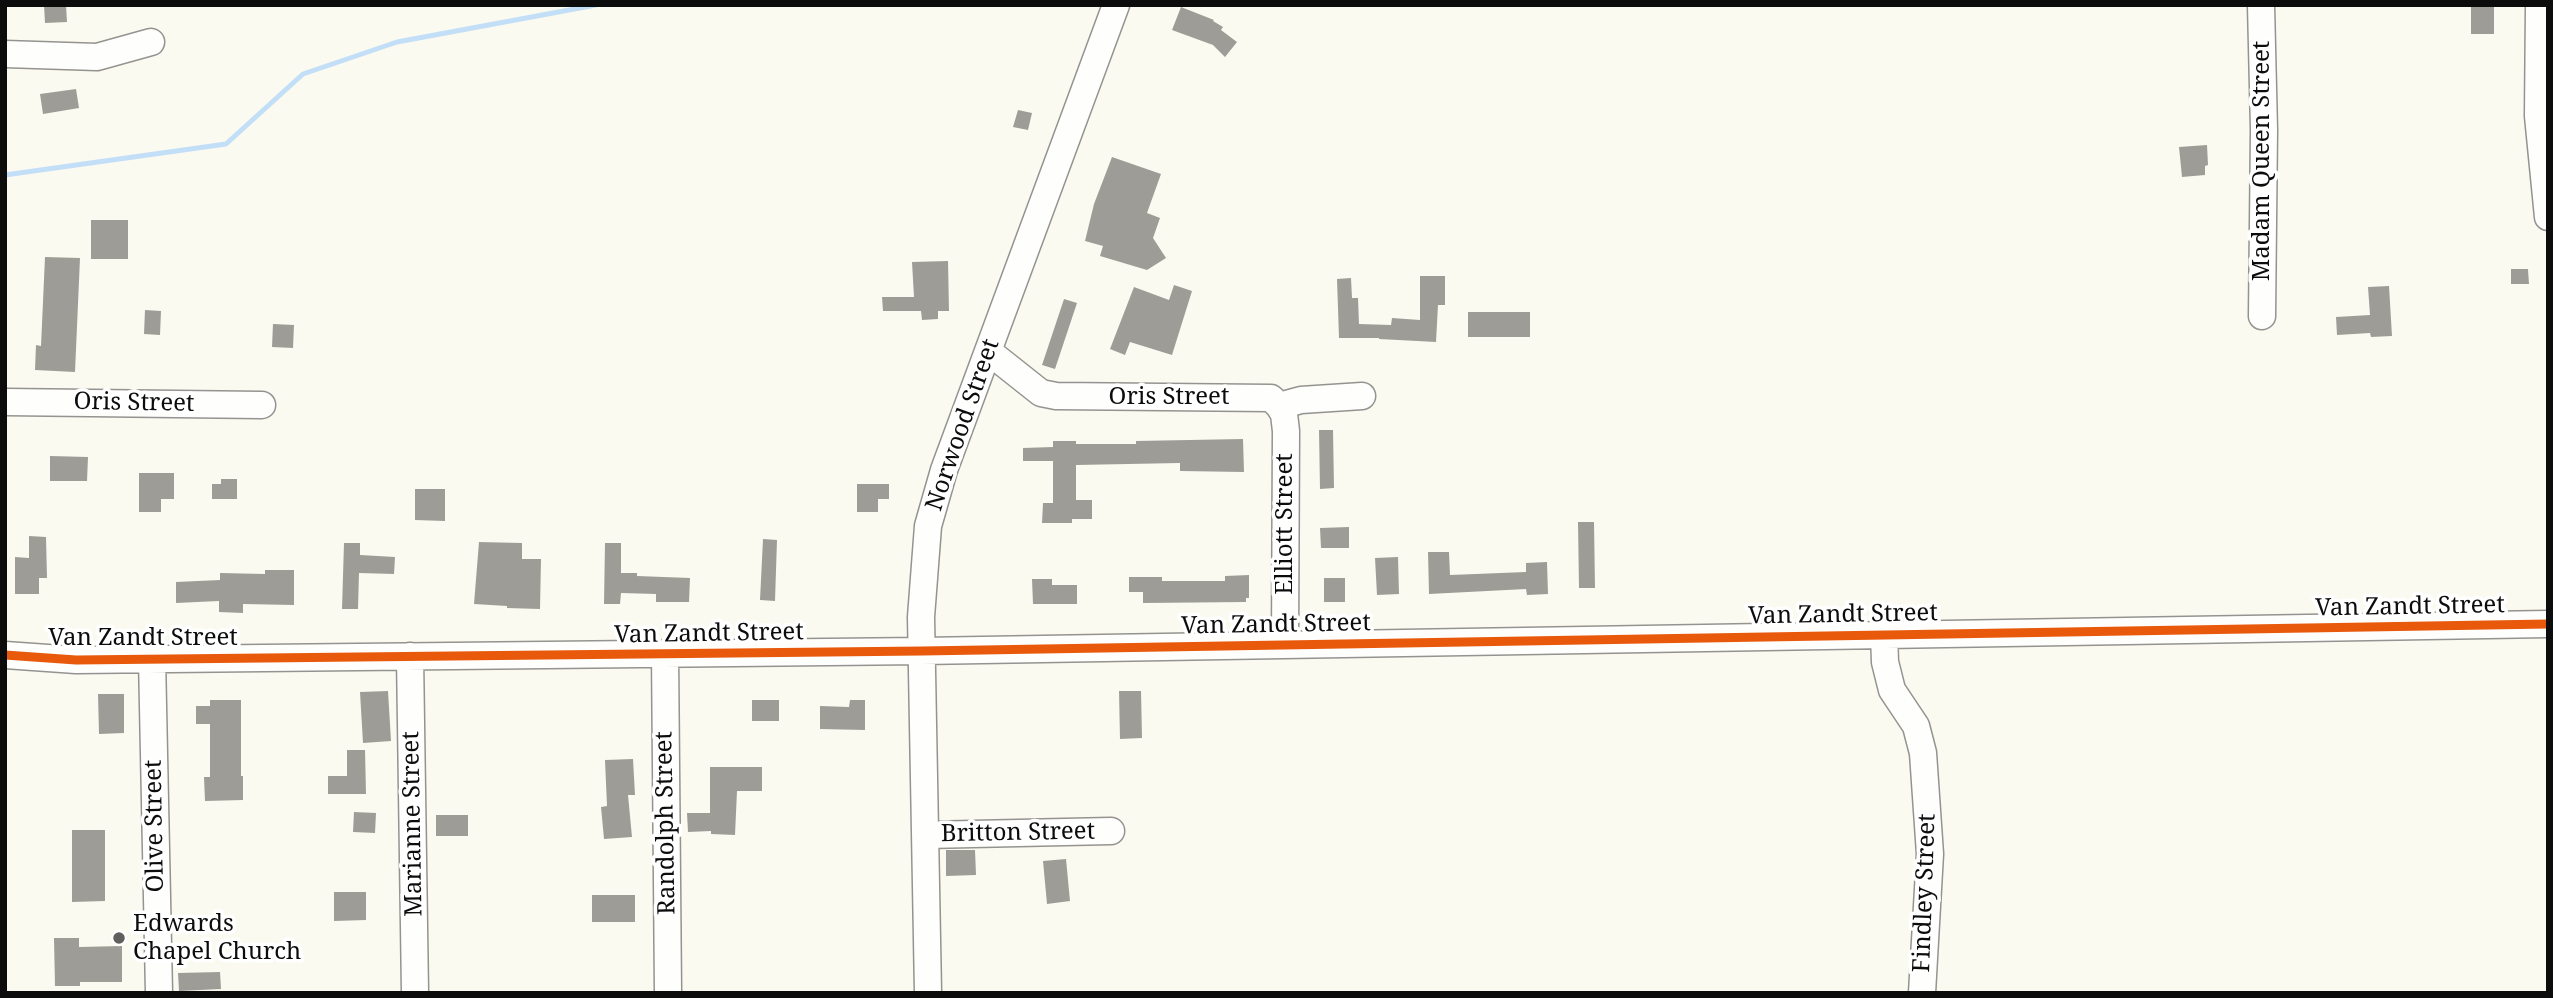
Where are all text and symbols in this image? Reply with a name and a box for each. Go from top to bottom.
street label: Madam Queen Street [2248,41,2276,281]
street label: Norwood Street [920,335,1006,515]
street label: Oris Street [1109,383,1229,411]
street label: Oris Street [73,388,195,418]
street label: Elliott Street [1271,453,1299,595]
street label: Van Zandt Street [2315,591,2505,623]
street label: Van Zandt Street [1748,599,1938,631]
street label: Van Zandt Street [1181,609,1371,641]
street label: Van Zandt Street [614,618,804,650]
street label: Van Zandt Street [48,624,238,652]
street label: Marianne Street [397,731,429,917]
street label: Randolph Street [650,731,682,915]
street label: Olive Street [139,759,171,893]
street label: Findley Street [1908,813,1942,973]
street label: Britton Street [941,817,1095,849]
place label: Edwards Chapel Church [133,910,301,966]
marker: Edwards Chapel Church [111,930,127,946]

